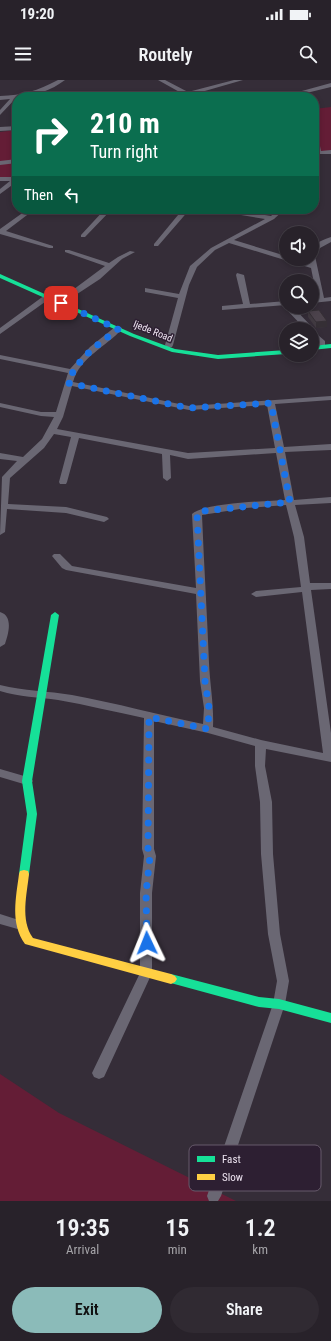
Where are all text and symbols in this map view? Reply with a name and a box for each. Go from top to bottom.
text: 19:20 [20,5,54,23]
icon: menu [12,43,34,65]
icon: search [297,43,319,65]
text: Routely [138,44,193,65]
text: 210 m [90,107,160,140]
icon: right [24,108,76,160]
text: Turn right [90,141,158,162]
icon: left [61,184,83,206]
text: Then [24,186,53,204]
map controls [279,226,319,362]
button: sound [279,226,319,266]
button: search [279,274,319,314]
pin [44,286,78,320]
icon: arrive [50,292,72,314]
street label: Ijede Road [132,318,174,344]
button: layers [279,322,319,362]
position arrow [126,922,168,964]
legend [189,1145,321,1191]
text: Fast [222,1153,241,1166]
text: Slow [222,1171,243,1184]
text: 19:35 [55,1214,110,1242]
text: 15 [165,1214,189,1242]
text: 1.2 [245,1214,276,1242]
text: Arrival [66,1242,99,1257]
text: min [168,1242,187,1257]
text: km [252,1242,268,1257]
button: Exit [12,1287,162,1333]
button: Share [170,1287,319,1333]

